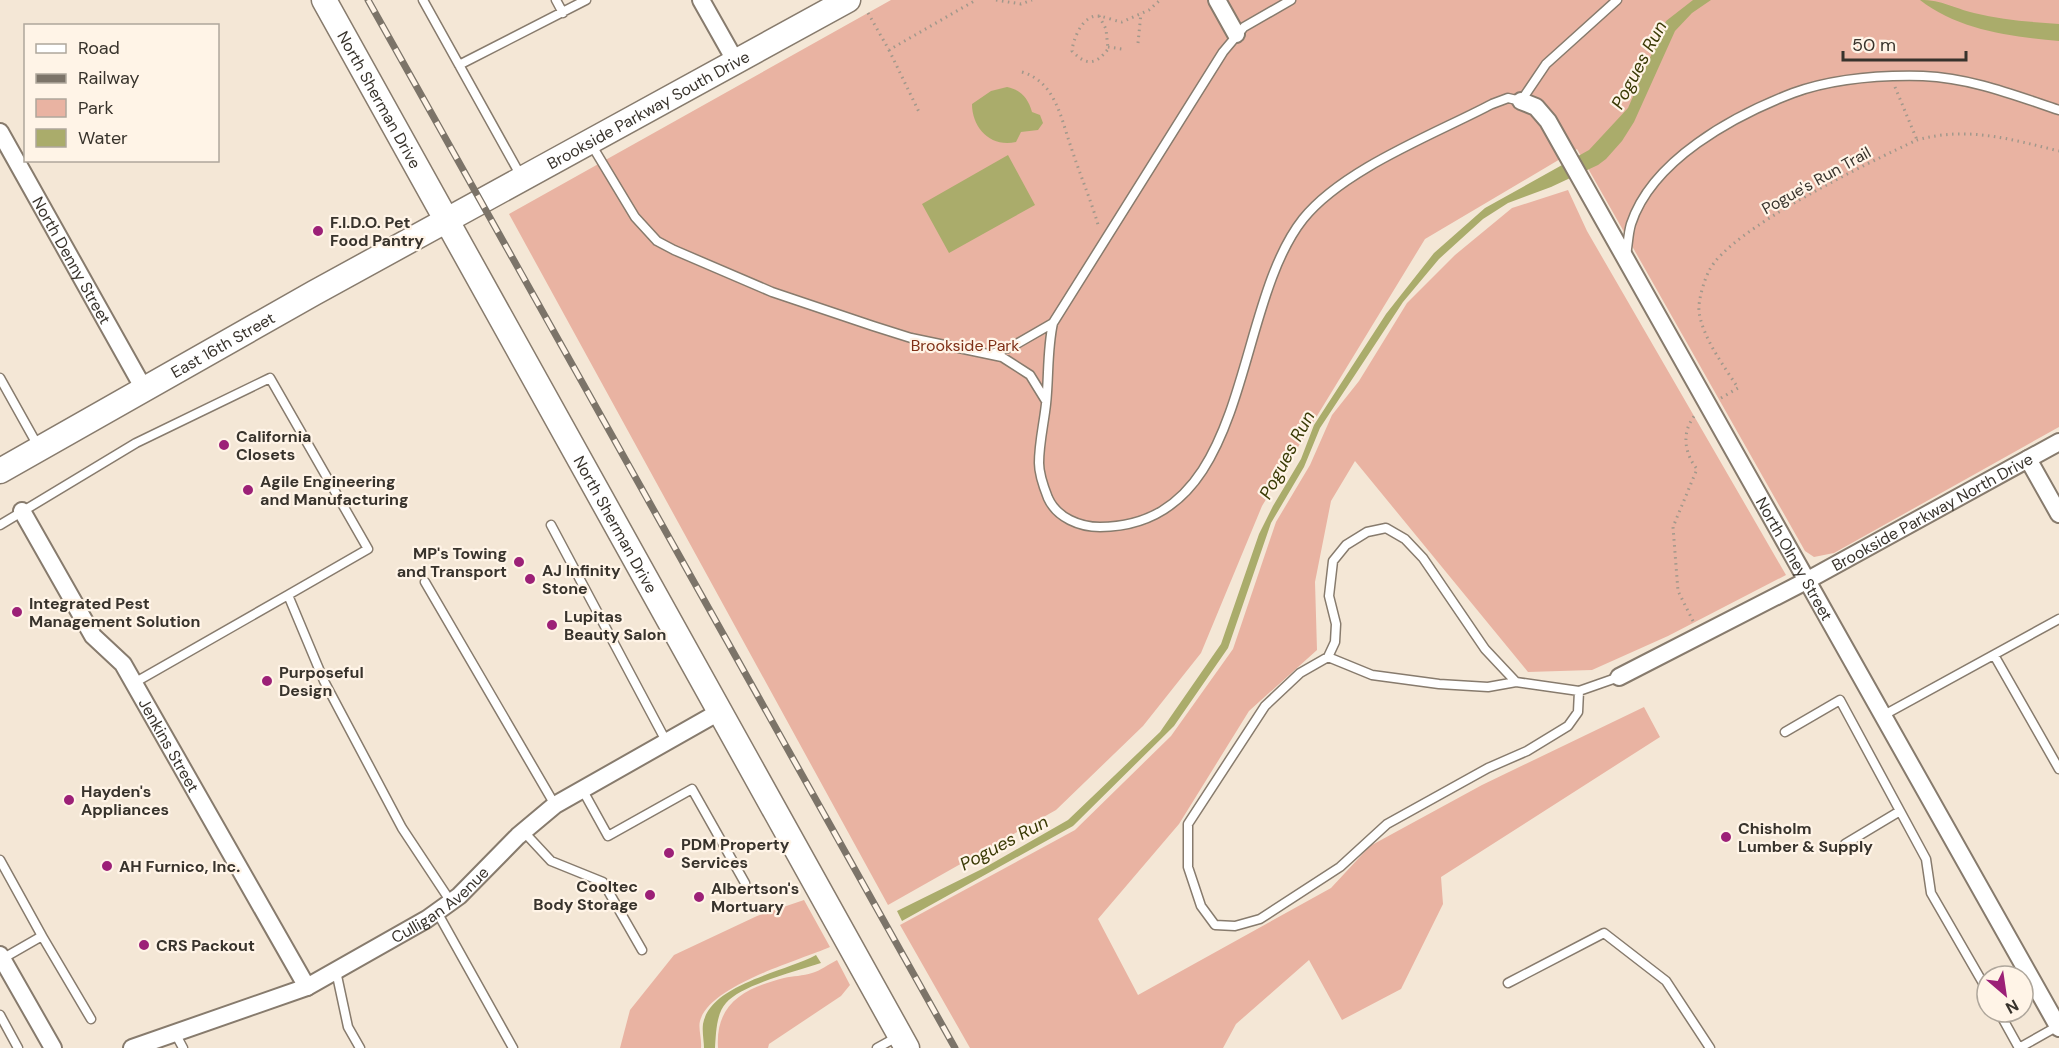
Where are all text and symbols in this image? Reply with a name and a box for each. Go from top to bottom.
water label: Pogues Run [1606,17,1672,113]
legend [24,24,219,162]
scale bar [1843,24,1966,62]
street label: North Sherman Drive [332,27,426,172]
text: 50 m [1852,33,1896,57]
text: Road [78,36,120,60]
street label: Brookside Parkway South Drive [543,46,753,174]
text: Railway [78,66,140,90]
text: Park [78,96,114,120]
text: Water [78,126,128,150]
street label: Pogue's Run Trail [1758,142,1874,219]
street label: North Denny Street [27,193,116,328]
place label: F.I.D.O. Pet Food Pantry [330,212,424,251]
marker: F.I.D.O. Pet Food Pantry [311,224,325,238]
street label: East 16th Street [167,307,279,383]
park label: Brookside Park [911,335,1019,356]
water label: Pogues Run [1254,407,1320,503]
place label: California Closets [236,426,311,465]
marker: California Closets [217,438,231,452]
street label: Brookside Parkway North Drive [1828,448,2037,576]
street label: North Sherman Drive [569,452,662,597]
place label: Agile Engineering and Manufacturing [260,471,409,510]
marker: Agile Engineering and Manufacturing [241,483,255,497]
street label: North Olney Street [1751,493,1837,625]
place label: MP's Towing and Transport [397,543,507,582]
marker: MP's Towing and Transport [512,555,526,569]
place label: AJ Infinity Stone [542,560,621,599]
marker: AJ Infinity Stone [523,572,537,586]
place label: Integrated Pest Management Solution [29,593,200,632]
marker: Integrated Pest Management Solution [10,605,24,619]
place label: Lupitas Beauty Salon [564,606,666,645]
marker: Lupitas Beauty Salon [545,618,559,632]
place label: Purposeful Design [279,662,364,701]
marker: Purposeful Design [260,674,274,688]
street label: Jenkins Street [134,694,204,796]
place label: Hayden's Appliances [81,781,169,820]
marker: Hayden's Appliances [62,793,76,807]
water label: Pogues Run [956,810,1052,876]
place label: Chisholm Lumber & Supply [1738,818,1873,857]
marker: Chisholm Lumber & Supply [1719,830,1733,844]
place label: PDM Property Services [681,834,790,873]
marker: PDM Property Services [662,846,676,860]
place label: AH Furnico, Inc. [119,856,240,877]
marker: AH Furnico, Inc. [100,859,114,873]
street label: Culligan Avenue [387,862,493,948]
place label: Cooltec Body Storage [533,876,638,915]
place label: Albertson's Mortuary [711,878,799,917]
marker: Cooltec Body Storage [643,888,657,902]
marker: Albertson's Mortuary [692,890,706,904]
place label: CRS Packout [156,935,255,956]
marker: CRS Packout [137,938,151,952]
north arrow [1975,964,2035,1024]
text: N [2002,995,2022,1019]

